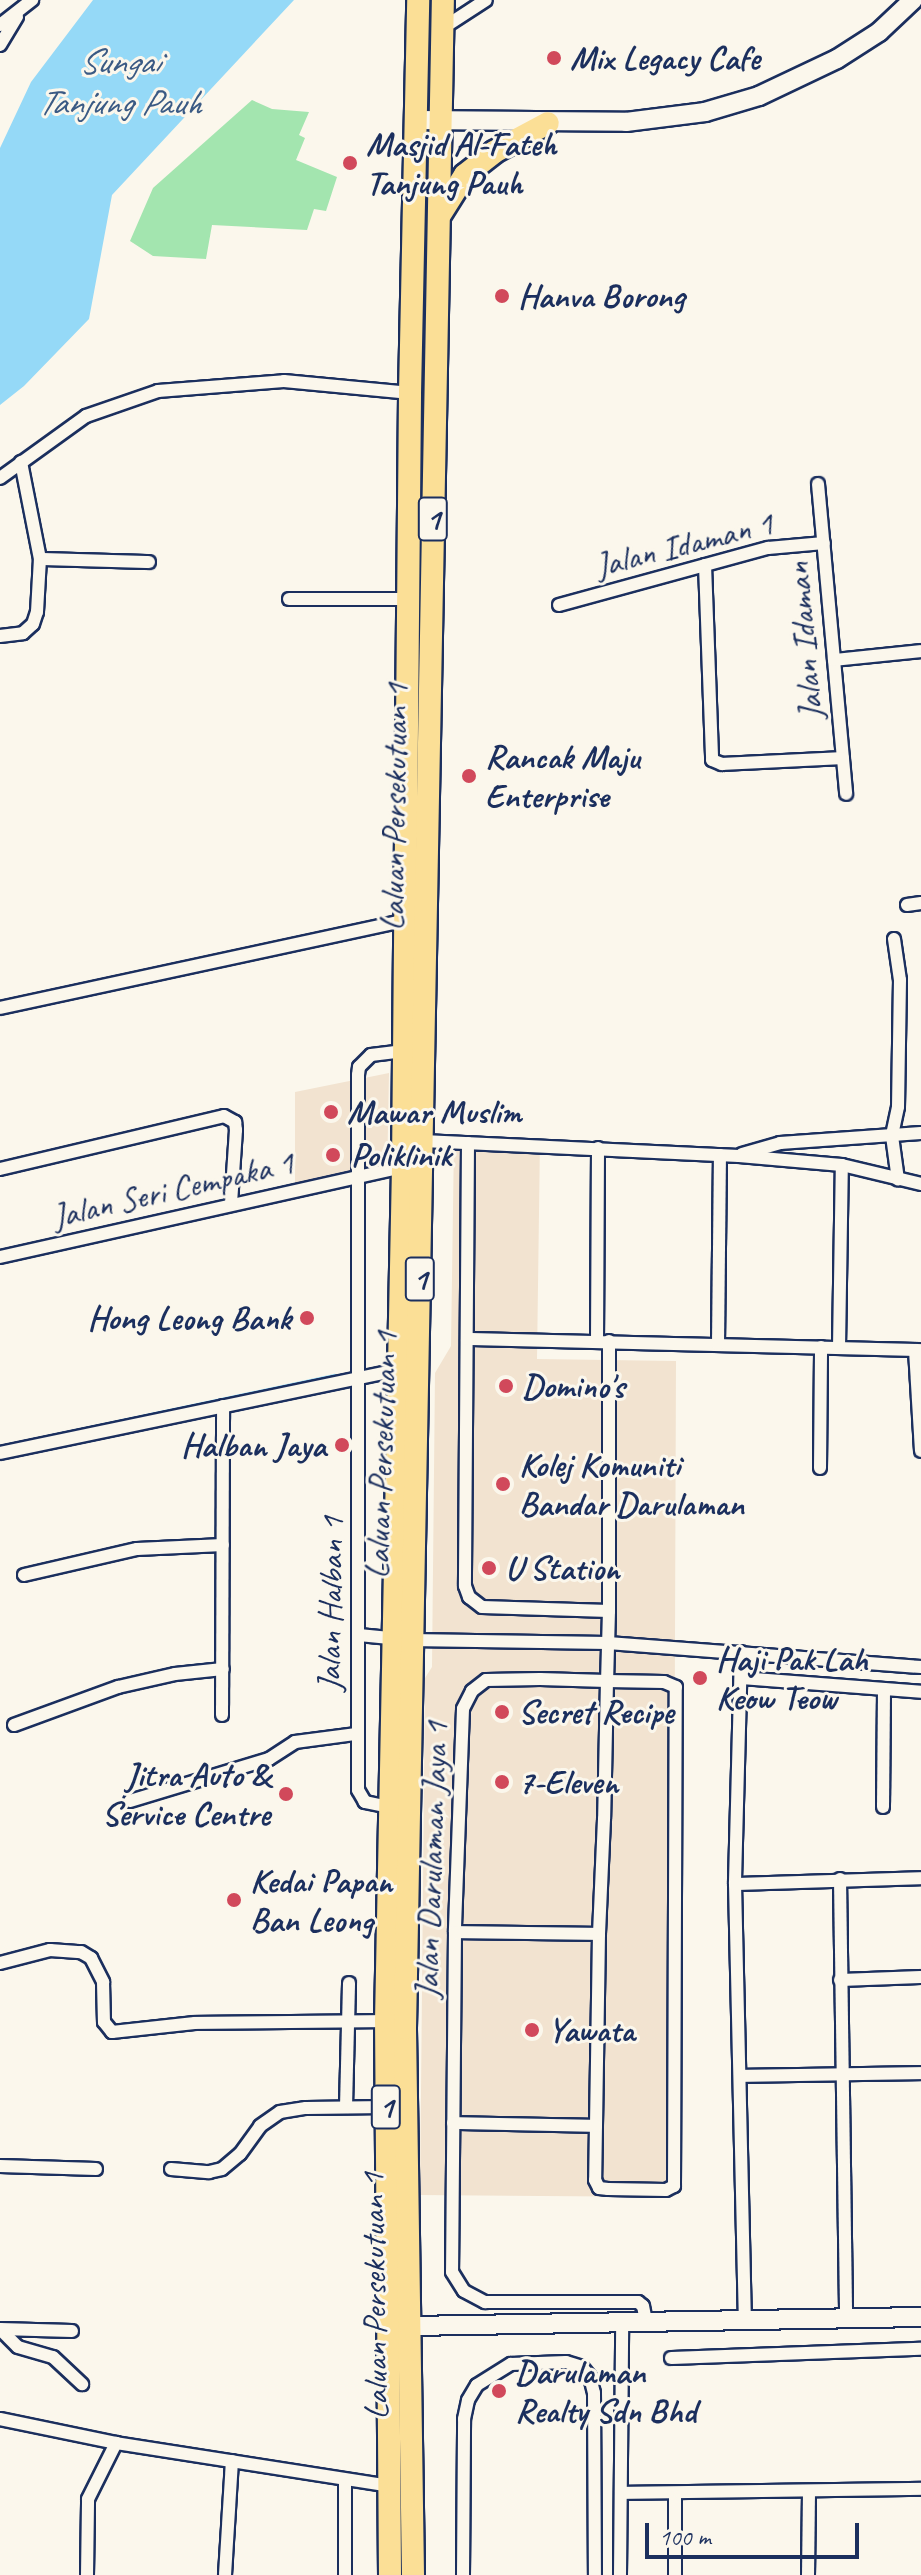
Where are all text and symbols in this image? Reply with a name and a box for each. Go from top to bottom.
place label: Mix Legacy Cafe [570,38,759,78]
water label: Sungai Tanjung Pauh [37,39,201,124]
marker: Mix Legacy Cafe [545,49,563,67]
place label: Masjid Al-Fateh Tanjung Pauh [366,123,557,202]
marker: Masjid Al-Fateh Tanjung Pauh [341,154,359,172]
place label: Hanva Borong [518,276,684,316]
marker: Hanva Borong [493,287,511,305]
road number: 1 [417,491,449,547]
street label: Jalan Idaman 1 [590,502,778,586]
street label: Jalan Idaman [777,560,831,722]
street label: Laluan Persekutuan 1 [371,683,417,931]
place label: Rancak Maju Enterprise [485,736,641,816]
marker: Rancak Maju Enterprise [460,767,478,785]
place label: Mawar Muslim [347,1092,520,1132]
marker: Mawar Muslim [322,1103,340,1121]
place label: Poliklinik [351,1135,451,1175]
street label: Jalan Seri Cempaka 1 [50,1142,296,1236]
marker: Poliklinik [322,1144,344,1166]
road number: 1 [404,1251,436,1307]
place label: Hong Leong Bank [87,1298,291,1338]
marker: Hong Leong Bank [298,1309,316,1327]
street label: Laluan Persekutuan 1 [356,1331,406,1579]
place label: Domino's [522,1366,624,1406]
marker: Domino's [497,1377,515,1395]
place label: Halban Jaya [182,1425,326,1465]
marker: Halban Jaya [333,1436,351,1454]
place label: Kolej Komuniti Bandar Darulaman [519,1444,746,1524]
marker: Kolej Komuniti Bandar Darulaman [494,1475,512,1493]
street label: Jalan Halban 1 [308,1516,352,1692]
place label: U Station [505,1548,619,1588]
marker: U Station [480,1559,498,1577]
place label: Haji Pak Lah Keow Teow [716,1638,869,1718]
marker: Haji Pak Lah Keow Teow [691,1669,709,1687]
place label: Secret Recipe [518,1692,674,1732]
marker: Secret Recipe [493,1703,511,1721]
street label: Jalan Darulaman Jaya 1 [406,1721,456,1999]
place label: Jitra Auto & Service Centre [102,1754,270,1834]
place label: 7-Eleven [518,1762,618,1802]
marker: 7-Eleven [493,1773,511,1791]
marker: Jitra Auto & Service Centre [277,1785,295,1803]
place label: Kedai Papan Ban Leong [250,1860,392,1940]
marker: Kedai Papan Ban Leong [225,1891,243,1909]
place label: Yawata [548,2010,635,2050]
marker: Yawata [523,2021,541,2039]
road number: 1 [370,2079,402,2135]
street label: Laluan Persekutuan 1 [351,2172,397,2420]
place label: Darulaman Realty Sdn Bhd [515,2351,697,2430]
marker: Darulaman Realty Sdn Bhd [490,2382,508,2400]
scale bar [649,2507,863,2557]
text: 100 m [659,2522,711,2552]

